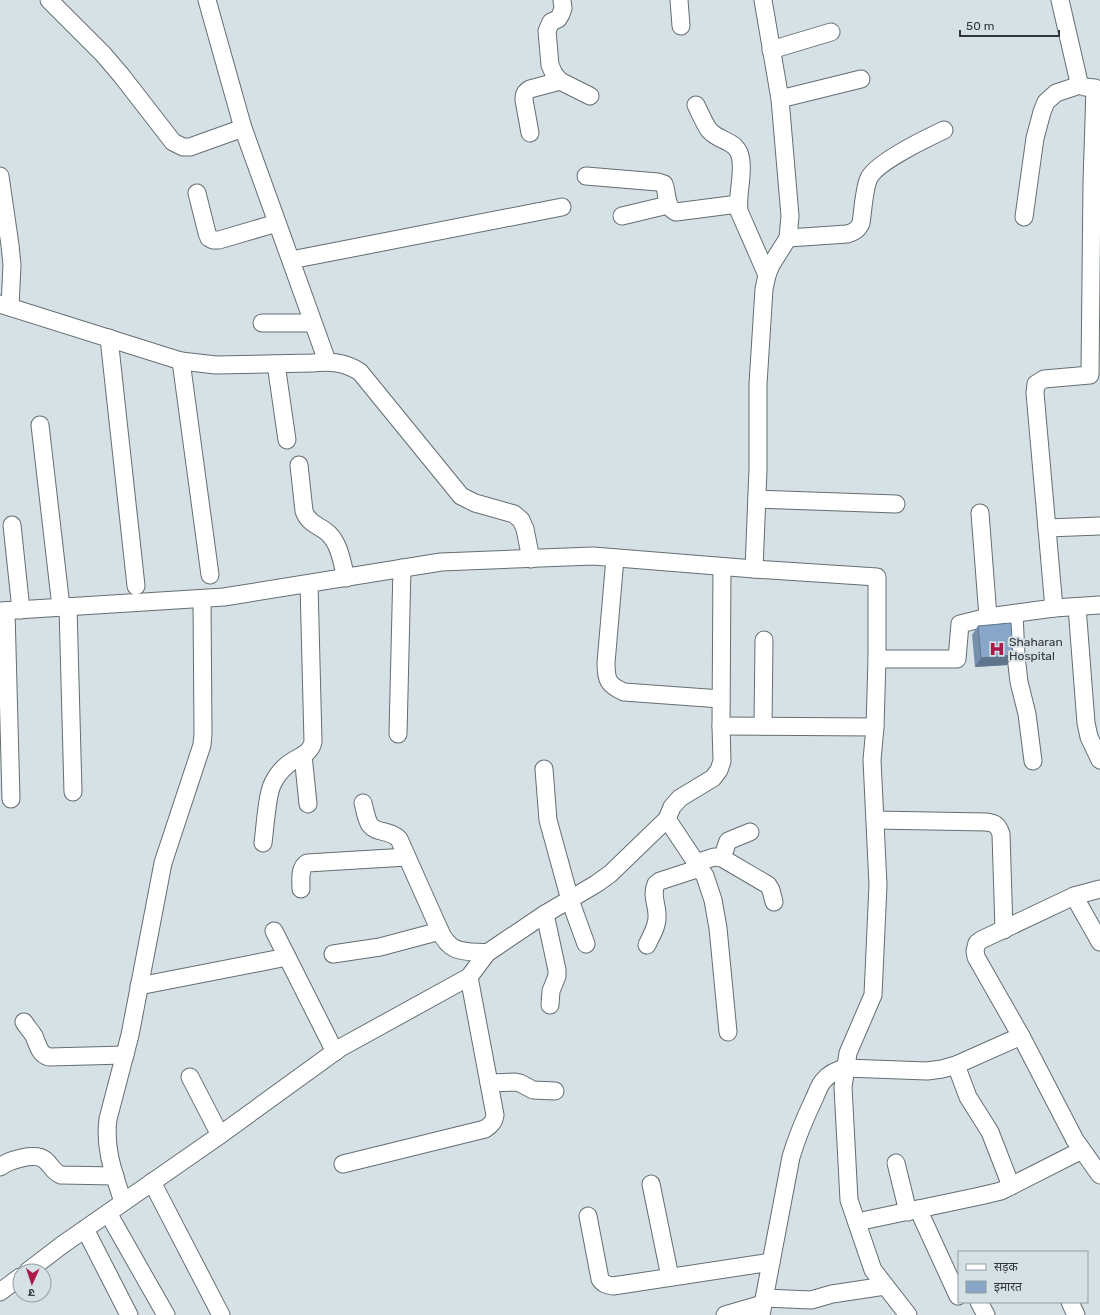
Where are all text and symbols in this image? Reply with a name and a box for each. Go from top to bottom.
scale bar [960,12,1059,38]
text: 50 m [966,19,994,33]
place label: Shaharan Hospital [1009,635,1063,663]
hospital icon: Shaharan Hospital [988,640,1006,658]
legend [958,1251,1088,1303]
text: सड़क [994,1260,1019,1274]
north arrow [12,1263,52,1303]
text: इमारत [994,1280,1023,1294]
text: उ [27,1286,35,1299]

